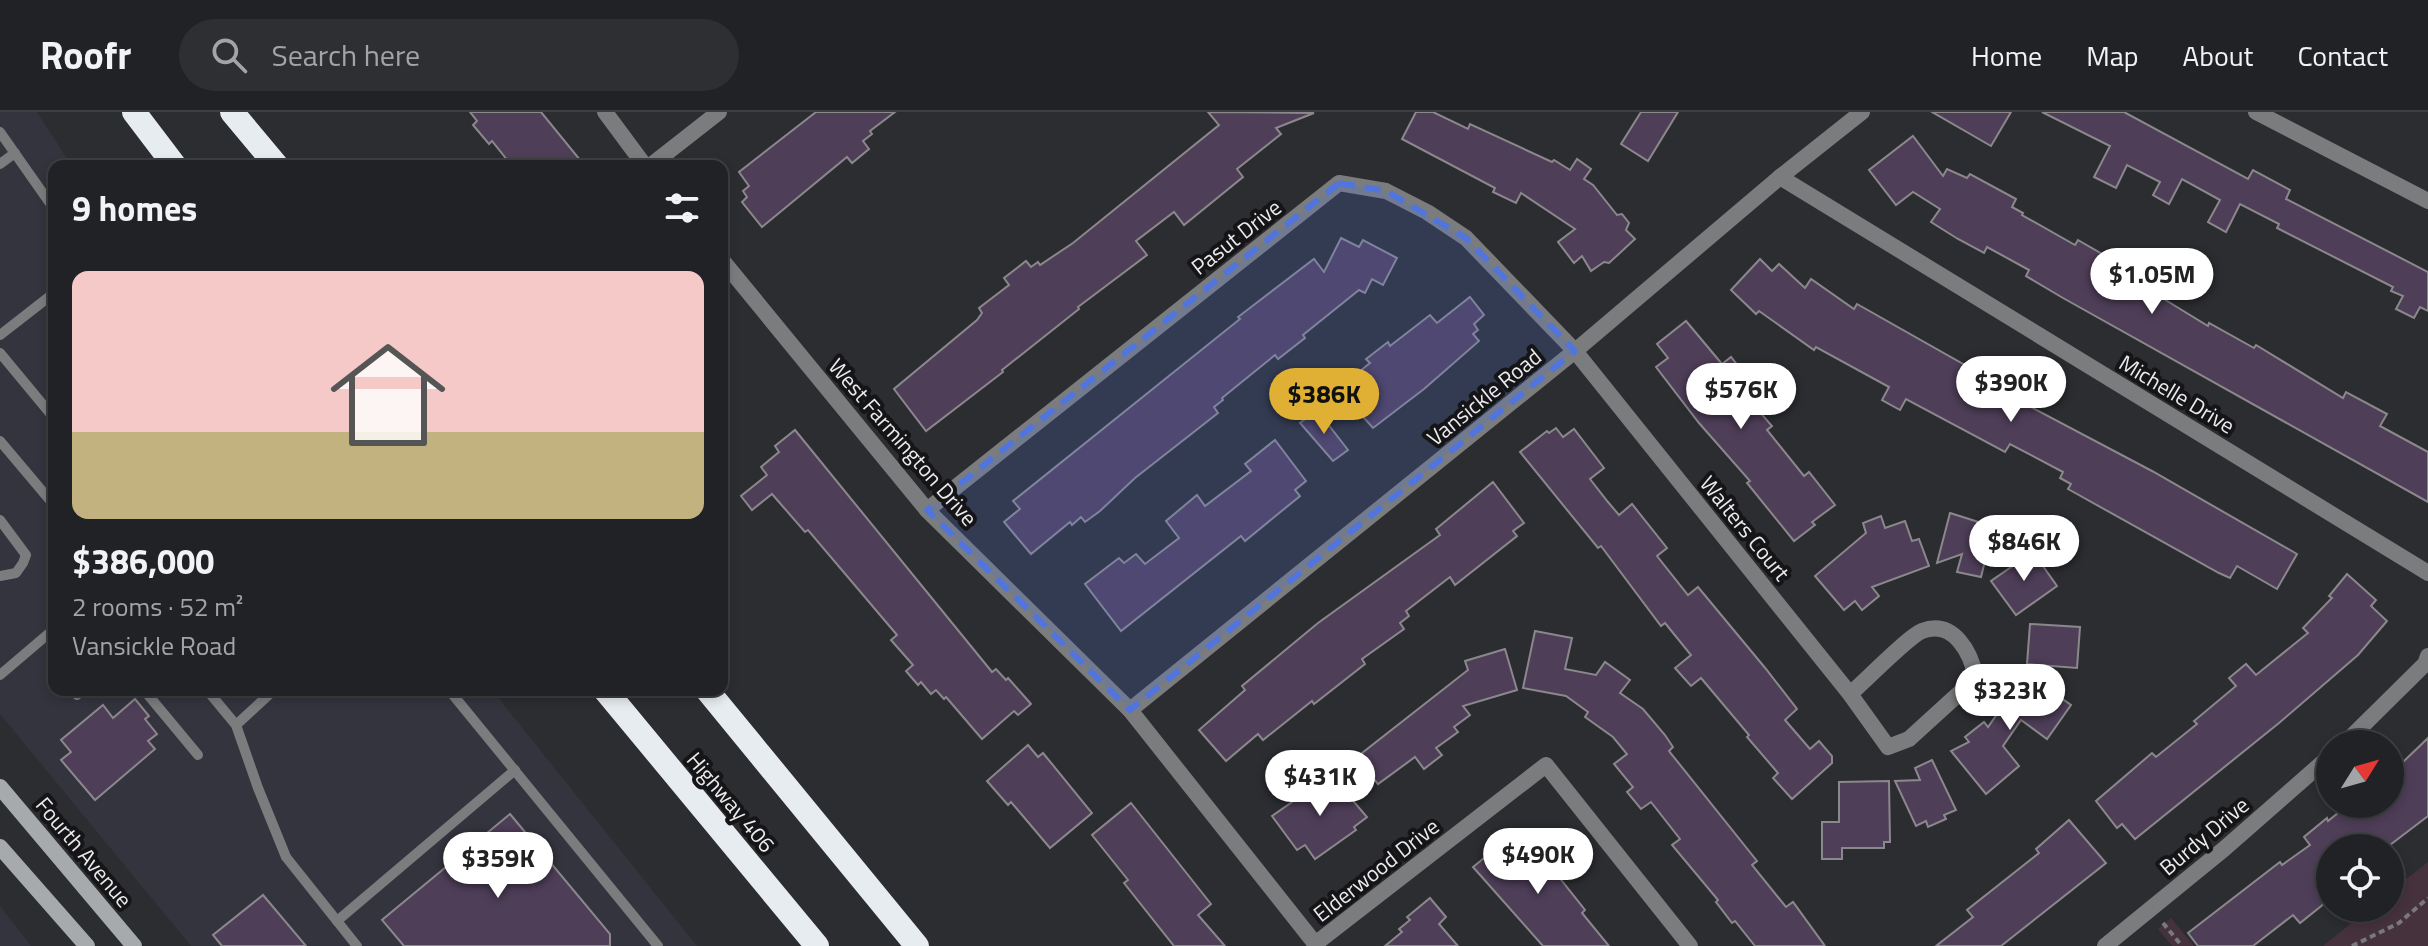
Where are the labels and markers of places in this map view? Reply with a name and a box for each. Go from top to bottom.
pin: $1.05M [2087,248,2217,316]
pin: $390K [1955,356,2067,424]
pin: $576K [1685,363,1797,431]
pin: $386K [1268,368,1380,436]
pin: $846K [1968,515,2080,583]
pin: $323K [1954,664,2066,732]
pin: $431K [1264,750,1376,818]
pin: $490K [1482,828,1594,896]
pin: $359K [442,832,554,900]

